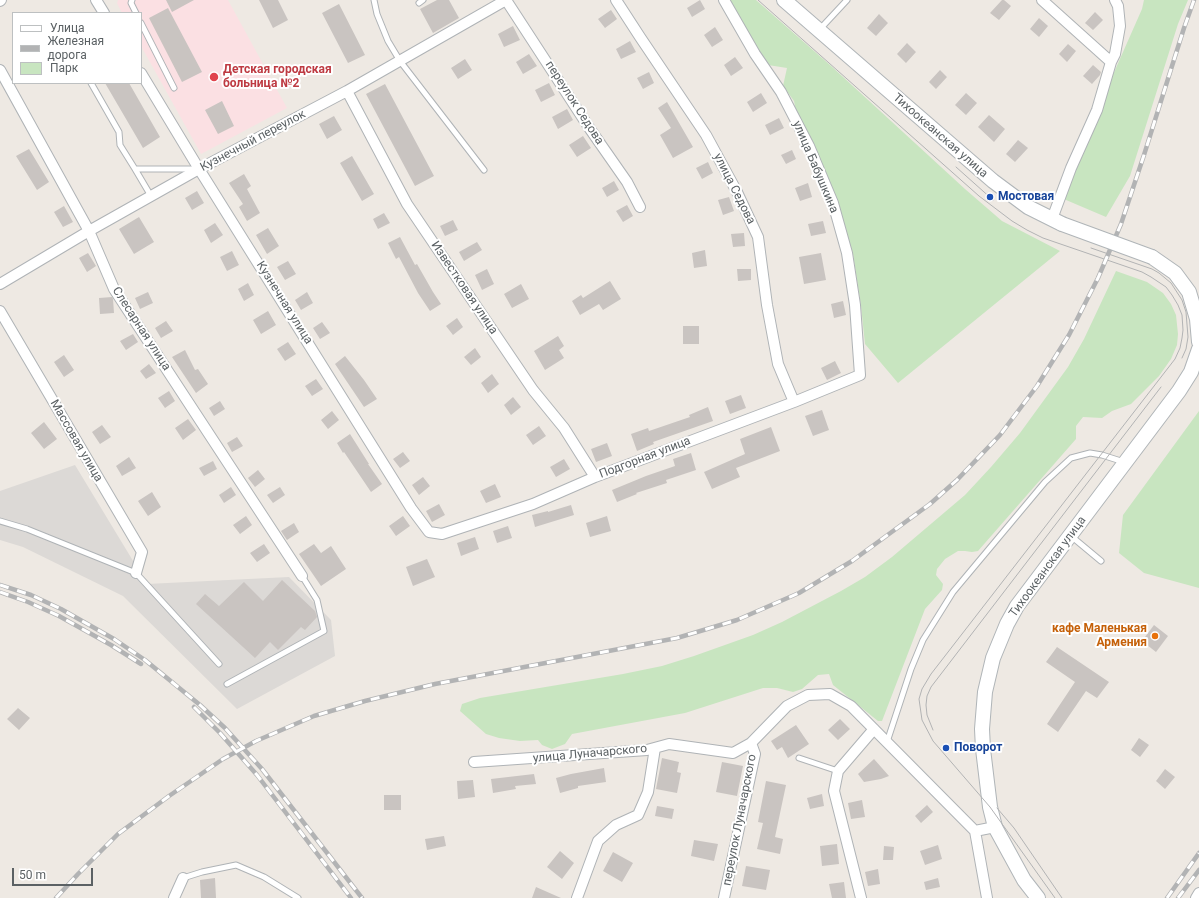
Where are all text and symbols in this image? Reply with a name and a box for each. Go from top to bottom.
legend [12,12,142,84]
text: Улица [50,21,85,35]
text: Железная дорога [48,34,104,62]
street label: переулок Седова [542,59,606,147]
text: Парк [50,61,78,75]
place label: Детская городская больница №2 [223,63,332,91]
marker: Детская городская больница №2 [208,71,220,83]
street label: Тихоокеанская улица [890,91,990,181]
street label: Кузнечный переулок [198,107,308,175]
street label: улица Бабушкина [789,119,841,215]
street label: улица Седова [710,151,758,227]
place label: Мостовая [998,190,1054,204]
marker: Мостовая [985,192,995,202]
street label: Известковая улица [428,239,500,337]
street label: Кузнечная улица [253,259,315,347]
street label: Слесарная улица [109,285,173,373]
street label: Массовая улица [47,397,105,485]
street label: Подгорная улица [597,434,693,482]
street label: Тихоокеанская улица [1007,514,1089,620]
place label: кафе Маленькая Армения [1052,622,1147,650]
marker: кафе Маленькая Армения [1150,631,1160,641]
place label: Поворот [954,741,1002,755]
street label: улица Луначарского [532,742,648,766]
marker: Поворот [941,743,951,753]
street label: переулок Луначарского [720,753,760,887]
scale bar [14,860,95,886]
text: 50 m [19,868,46,882]

